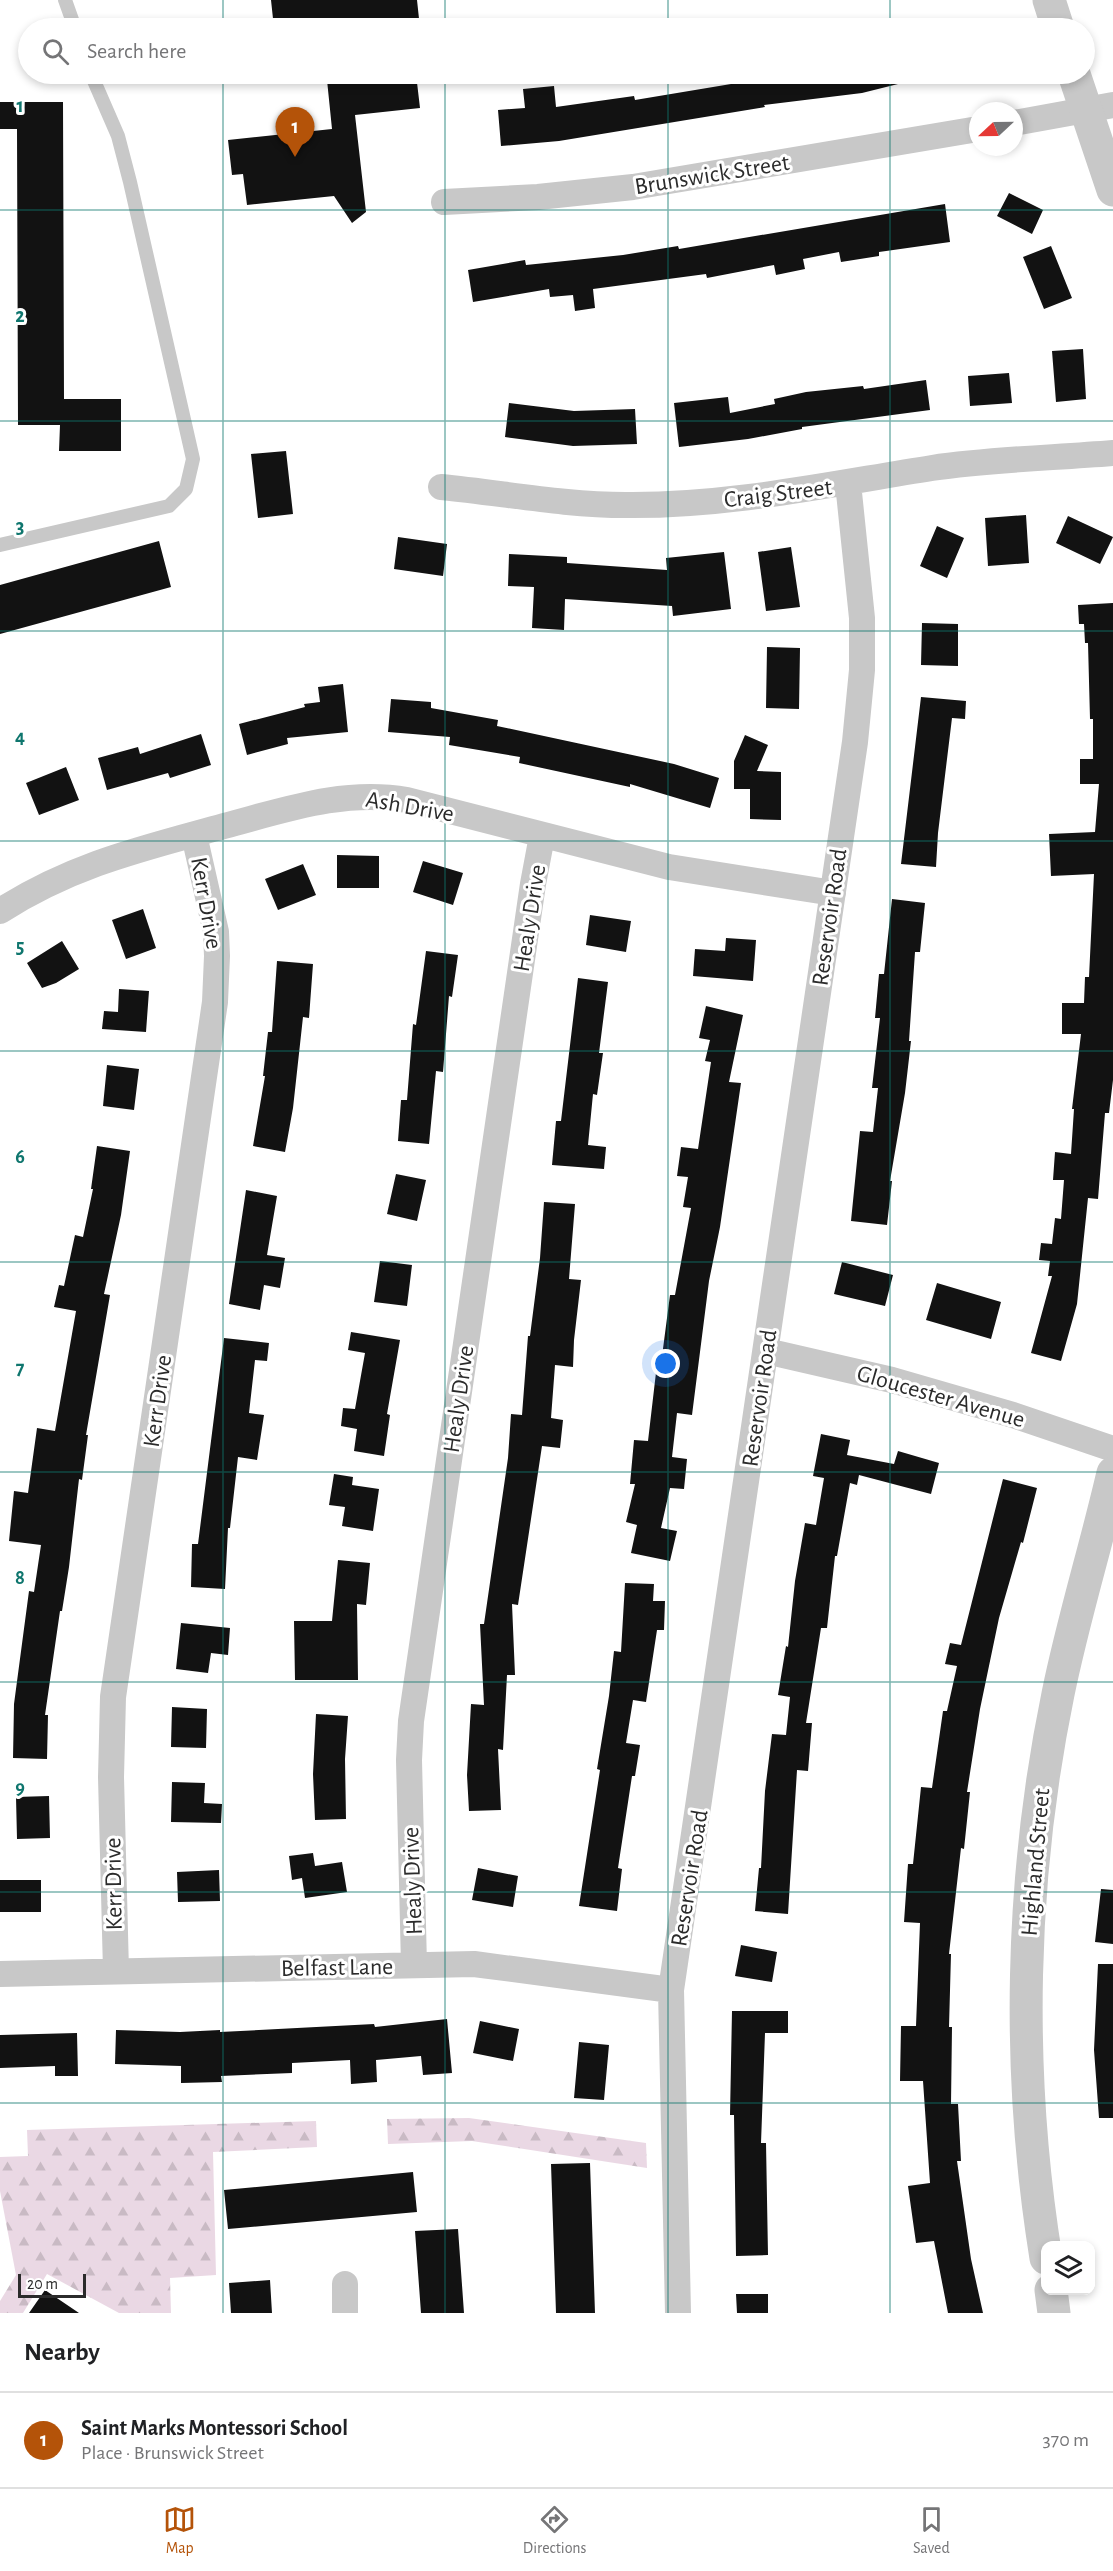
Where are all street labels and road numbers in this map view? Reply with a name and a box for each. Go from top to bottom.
street label: Brunswick Street [633,151,792,199]
street label: Craig Street [723,475,834,513]
street label: Ash Drive [364,787,456,827]
street label: Reservoir Road [808,847,852,987]
street label: Kerr Drive [186,855,226,951]
street label: Healy Drive [510,863,550,973]
street label: Reservoir Road [738,1328,782,1468]
street label: Healy Drive [440,1344,478,1454]
street label: Kerr Drive [140,1353,176,1449]
street label: Gloucester Avenue [854,1362,1027,1432]
street label: Highland Street [1018,1787,1054,1937]
street label: Reservoir Road [667,1808,713,1948]
street label: Healy Drive [399,1827,427,1935]
street label: Kerr Drive [101,1837,127,1931]
street label: Belfast Lane [281,1955,393,1981]

